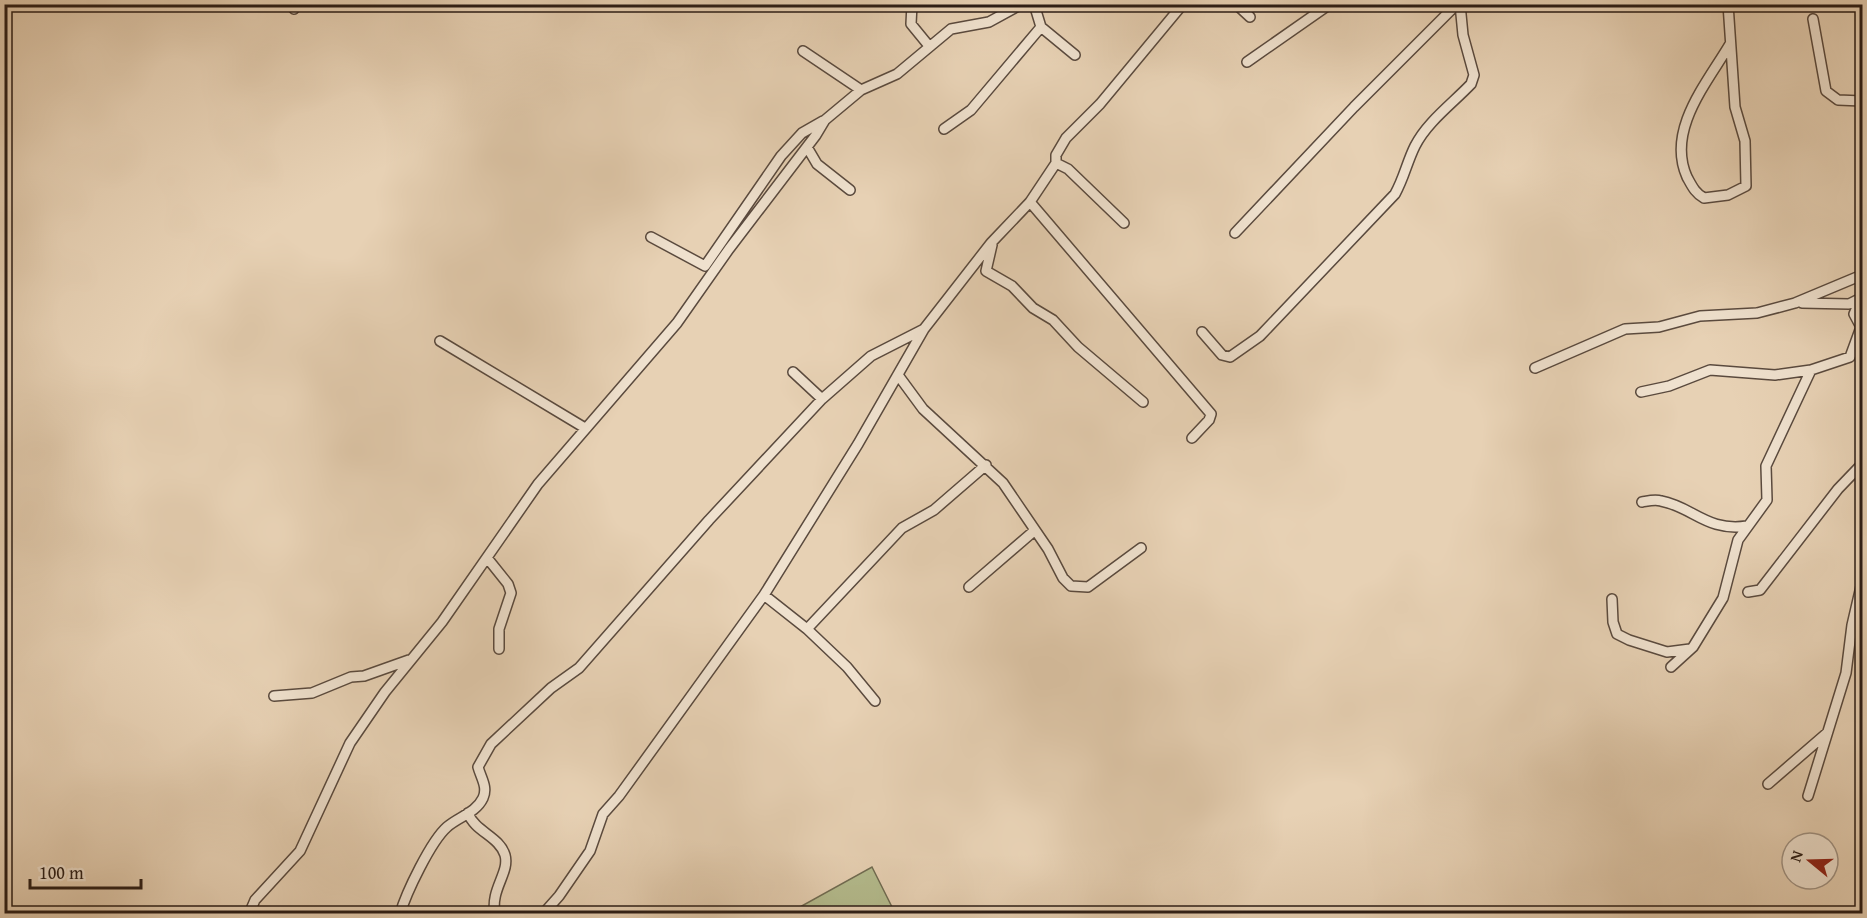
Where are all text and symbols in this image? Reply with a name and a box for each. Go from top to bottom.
north arrow [1780,831,1840,891]
text: N [1783,847,1809,865]
scale bar [30,852,141,890]
text: 100 m [39,859,84,886]

